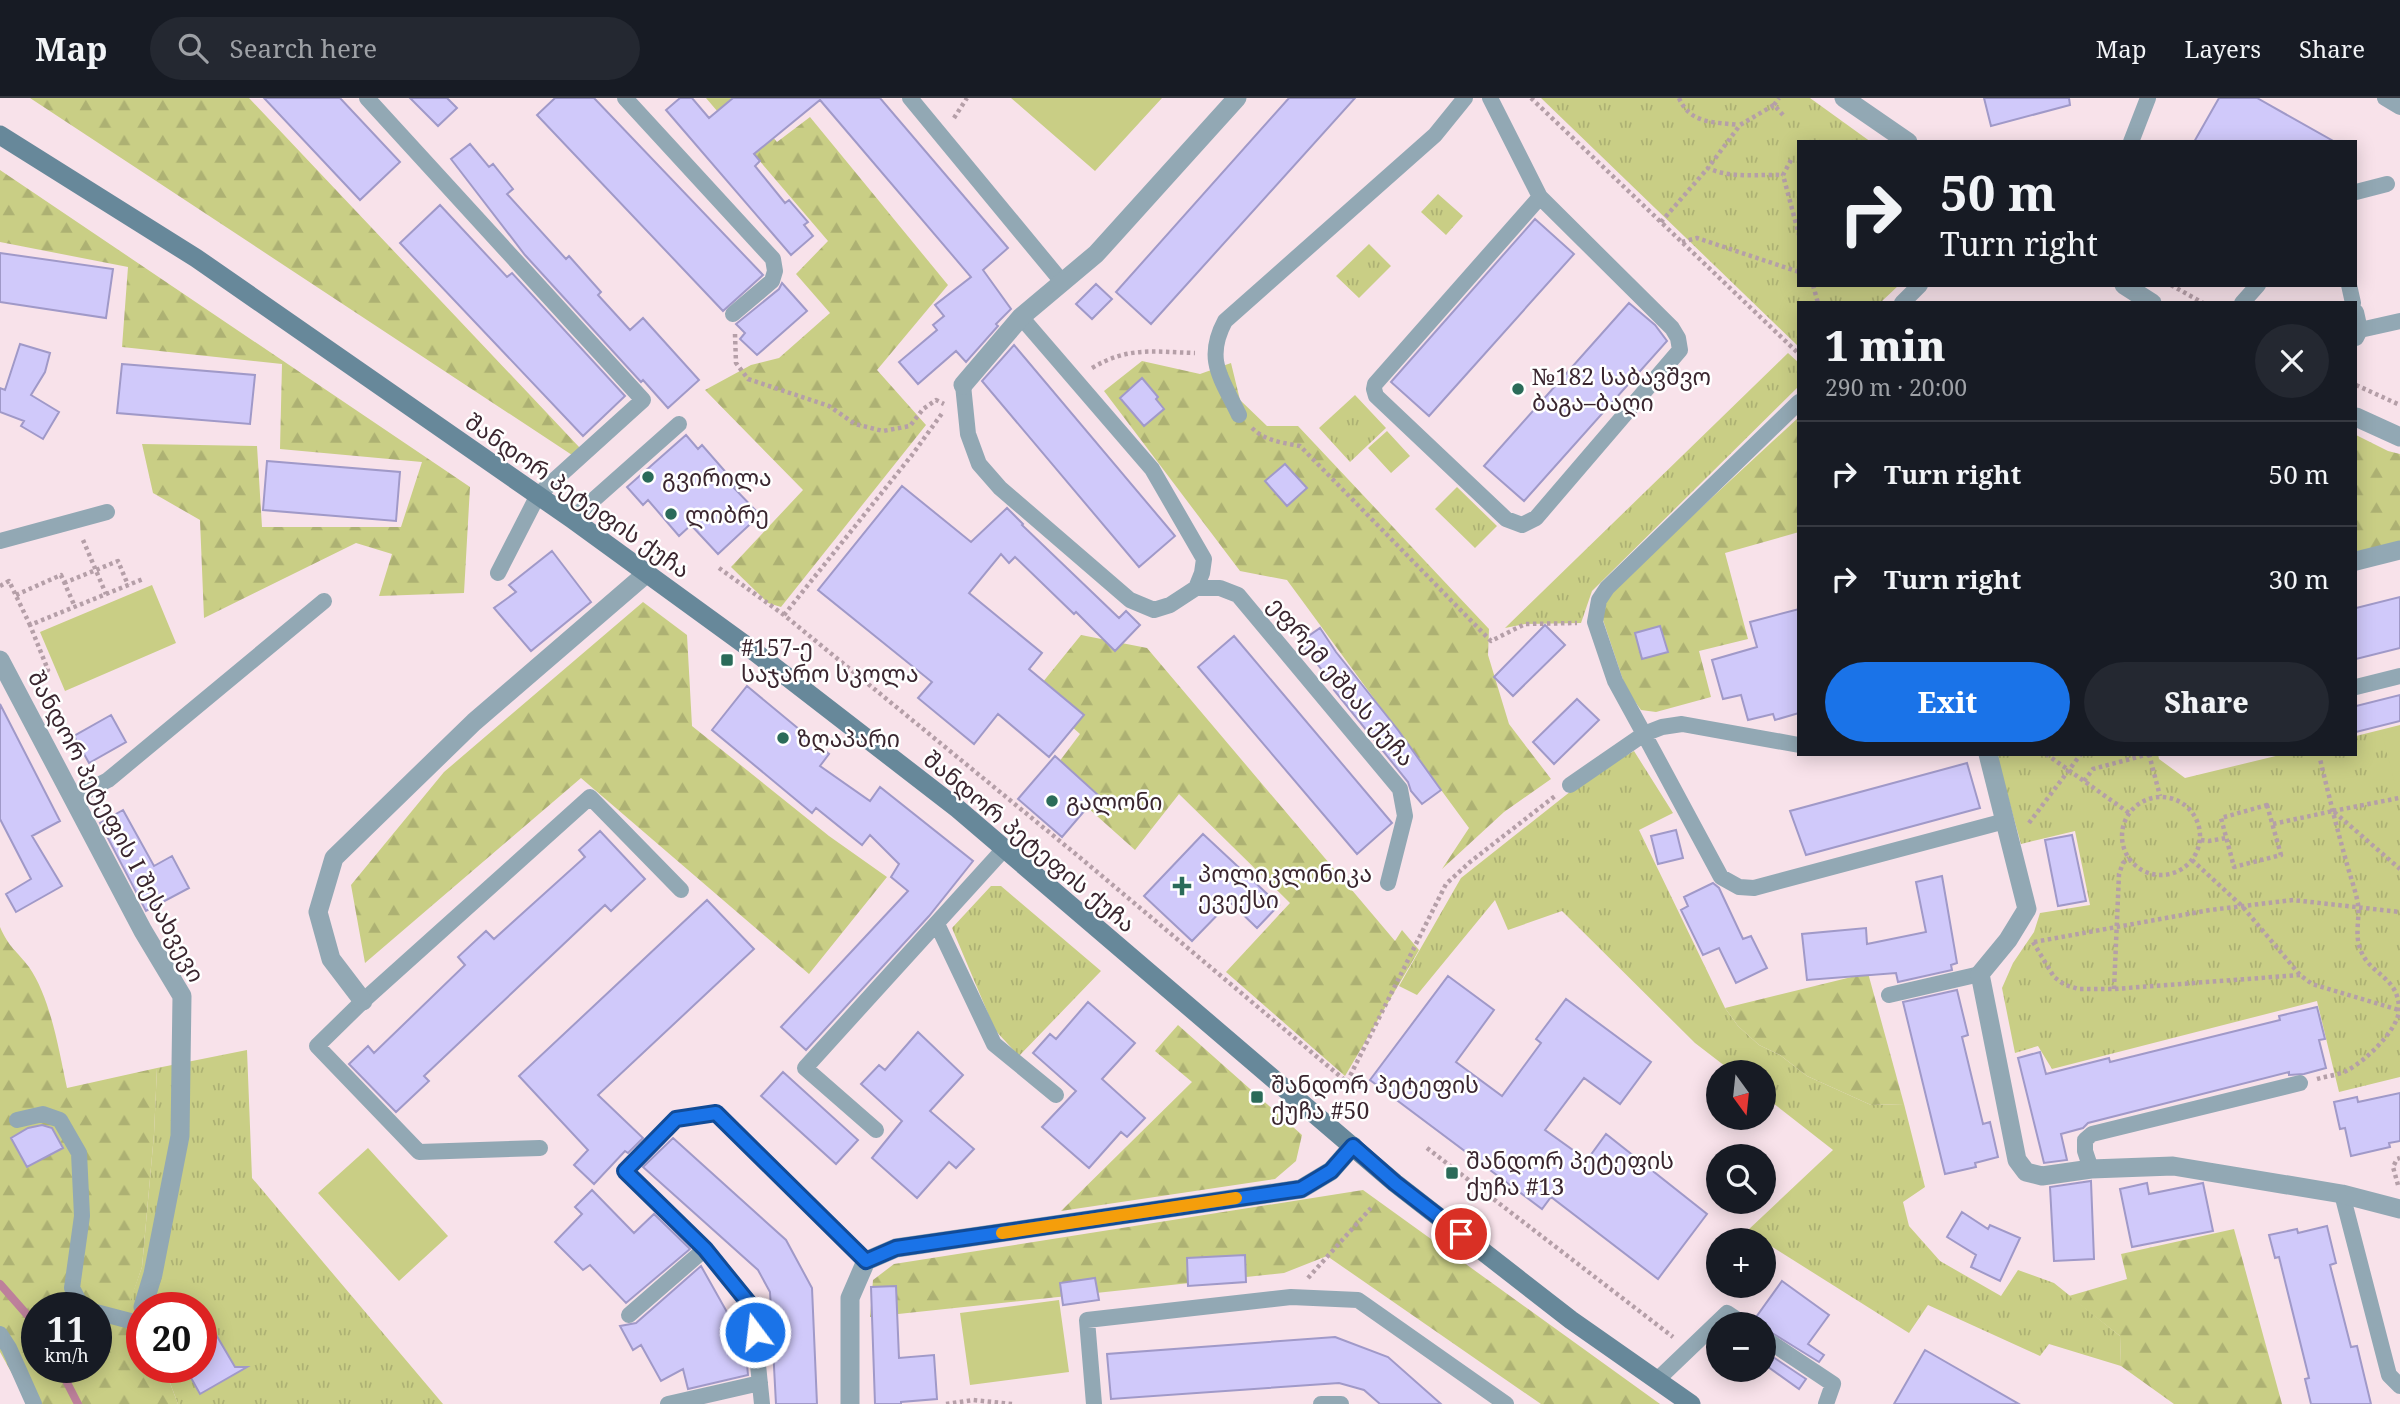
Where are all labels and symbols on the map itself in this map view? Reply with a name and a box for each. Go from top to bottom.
place label: №182 საბავშვო ბაგა–ბაღი [1532,360,1711,418]
marker: №182 საბავშვო ბაგა–ბაღი [1510,381,1526,397]
street label: შანდორ პეტეფის ქუჩა [459,405,697,585]
place label: გვირილა [662,461,772,493]
marker: გვირილა [640,469,656,485]
place label: ლიბრე [685,498,769,530]
marker: ლიბრე [663,506,679,522]
street label: ეფრემ ეშბას ქუჩა [1261,589,1423,773]
place label: #157-ე საჯარო სკოლა [741,631,919,689]
marker: #157-ე საჯარო სკოლა [719,652,735,668]
street label: შანდორ პეტეფის I შესახვევი [21,665,213,987]
place label: ზღაპარი [797,722,900,754]
marker: ზღაპარი [775,730,791,746]
street label: შანდორ პეტეფის ქუჩა [917,743,1143,939]
place label: გალონი [1066,785,1163,817]
marker: გალონი [1044,793,1060,809]
place label: პოლიკლინიკა ევექსი [1198,857,1372,915]
marker: პოლიკლინიკა ევექსი [1172,876,1192,896]
north arrow [1706,1060,1776,1130]
place label: შანდორ პეტეფის ქუჩა #50 [1271,1068,1479,1126]
marker: შანდორ პეტეფის ქუჩა #50 [1249,1089,1265,1105]
place label: შანდორ პეტეფის ქუჩა #13 [1466,1144,1674,1202]
marker: შანდორ პეტეფის ქუჩა #13 [1444,1165,1460,1181]
pin [1431,1204,1491,1264]
speed limit sign: 20 [126,1292,217,1383]
position arrow [718,1295,792,1369]

